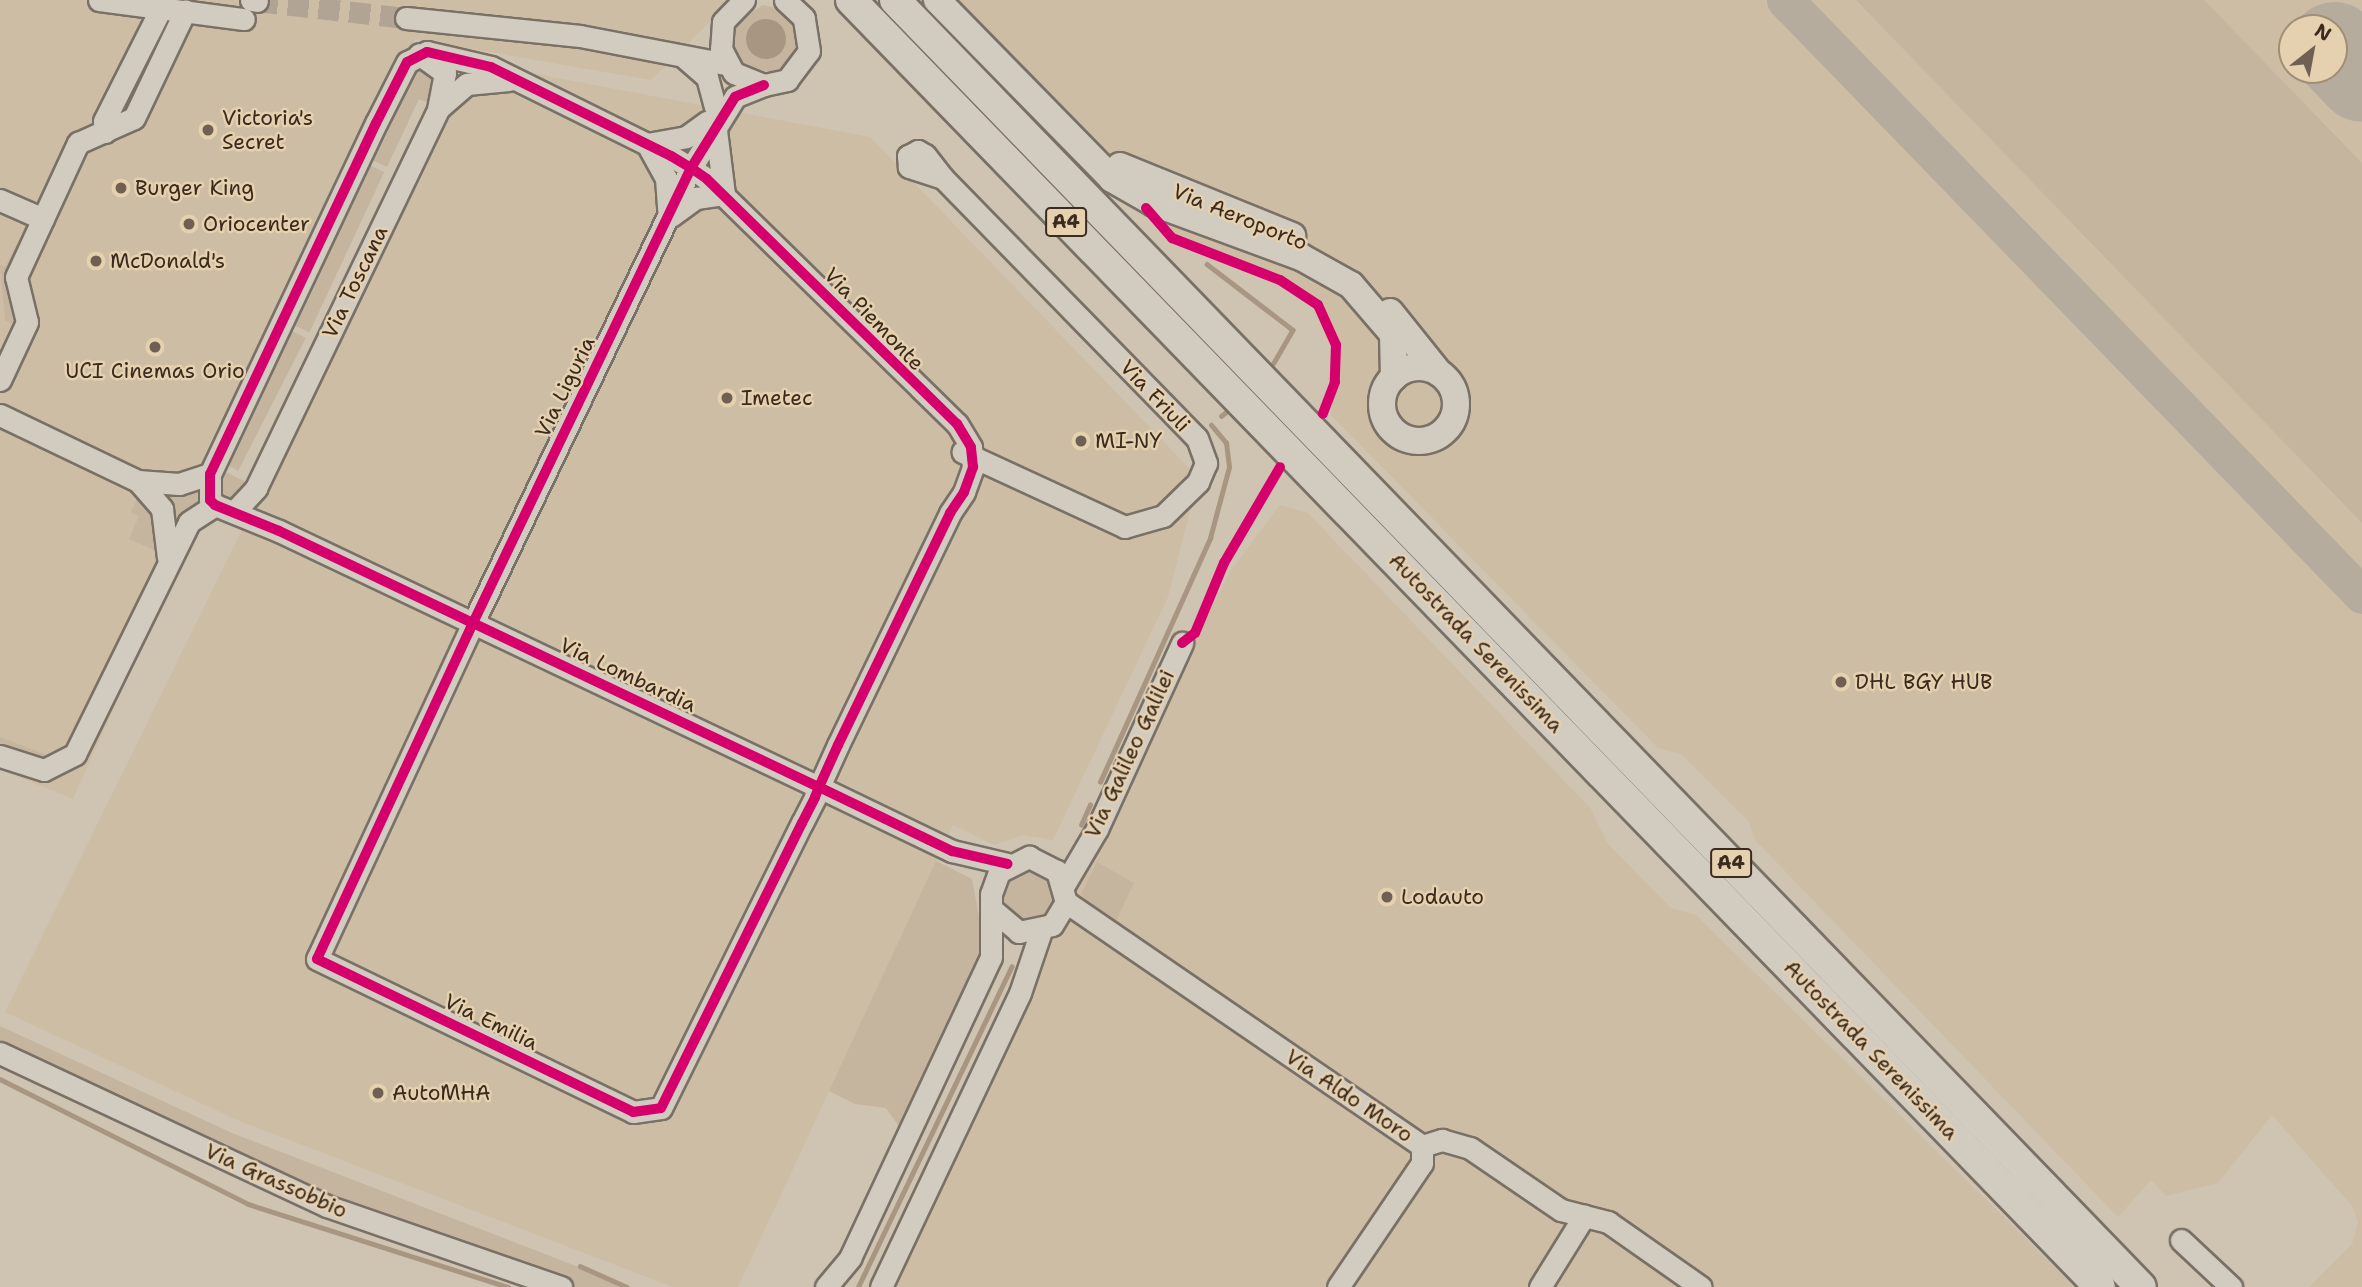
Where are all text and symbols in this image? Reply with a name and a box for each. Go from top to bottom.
north arrow [2278,14,2348,84]
text: N [2310,18,2336,47]
place label: Victoria's Secret [222,105,313,155]
marker: Victoria's Secret [200,122,216,138]
place label: Burger King [135,175,254,201]
street label: Via Aeroporto [1169,179,1311,255]
marker: Burger King [113,180,129,196]
road number: A4 [1045,206,1087,238]
place label: Oriocenter [203,211,310,237]
marker: Oriocenter [181,216,197,232]
street label: Via Toscana [317,222,393,342]
place label: McDonald's [110,248,225,274]
marker: McDonald's [88,253,104,269]
street label: Via Piemonte [819,262,929,376]
street label: Via Liguria [530,332,600,442]
marker: UCI Cinemas Orio [147,339,163,355]
street label: Via Friuli [1115,355,1195,437]
place label: UCI Cinemas Orio [65,358,245,384]
place label: Imetec [741,385,812,411]
marker: Imetec [719,390,735,406]
place label: MI-NY [1095,428,1162,454]
marker: MI-NY [1073,433,1089,449]
street label: Autostrada Serenissima [1384,548,1568,738]
street label: Via Lombardia [556,632,700,718]
street label: Via Galileo Galilei [1080,666,1180,842]
place label: DHL BGY HUB [1855,669,1992,695]
marker: DHL BGY HUB [1833,674,1849,690]
road number: A4 [1710,848,1752,878]
place label: Lodauto [1401,884,1484,910]
marker: Lodauto [1379,889,1395,905]
street label: Autostrada Serenissima [1779,955,1963,1145]
street label: Via Emilia [440,988,542,1056]
street label: Via Aldo Moro [1281,1044,1417,1148]
place label: AutoMHA [392,1080,491,1106]
marker: AutoMHA [370,1085,386,1101]
street label: Via Grassobbio [201,1138,351,1224]

